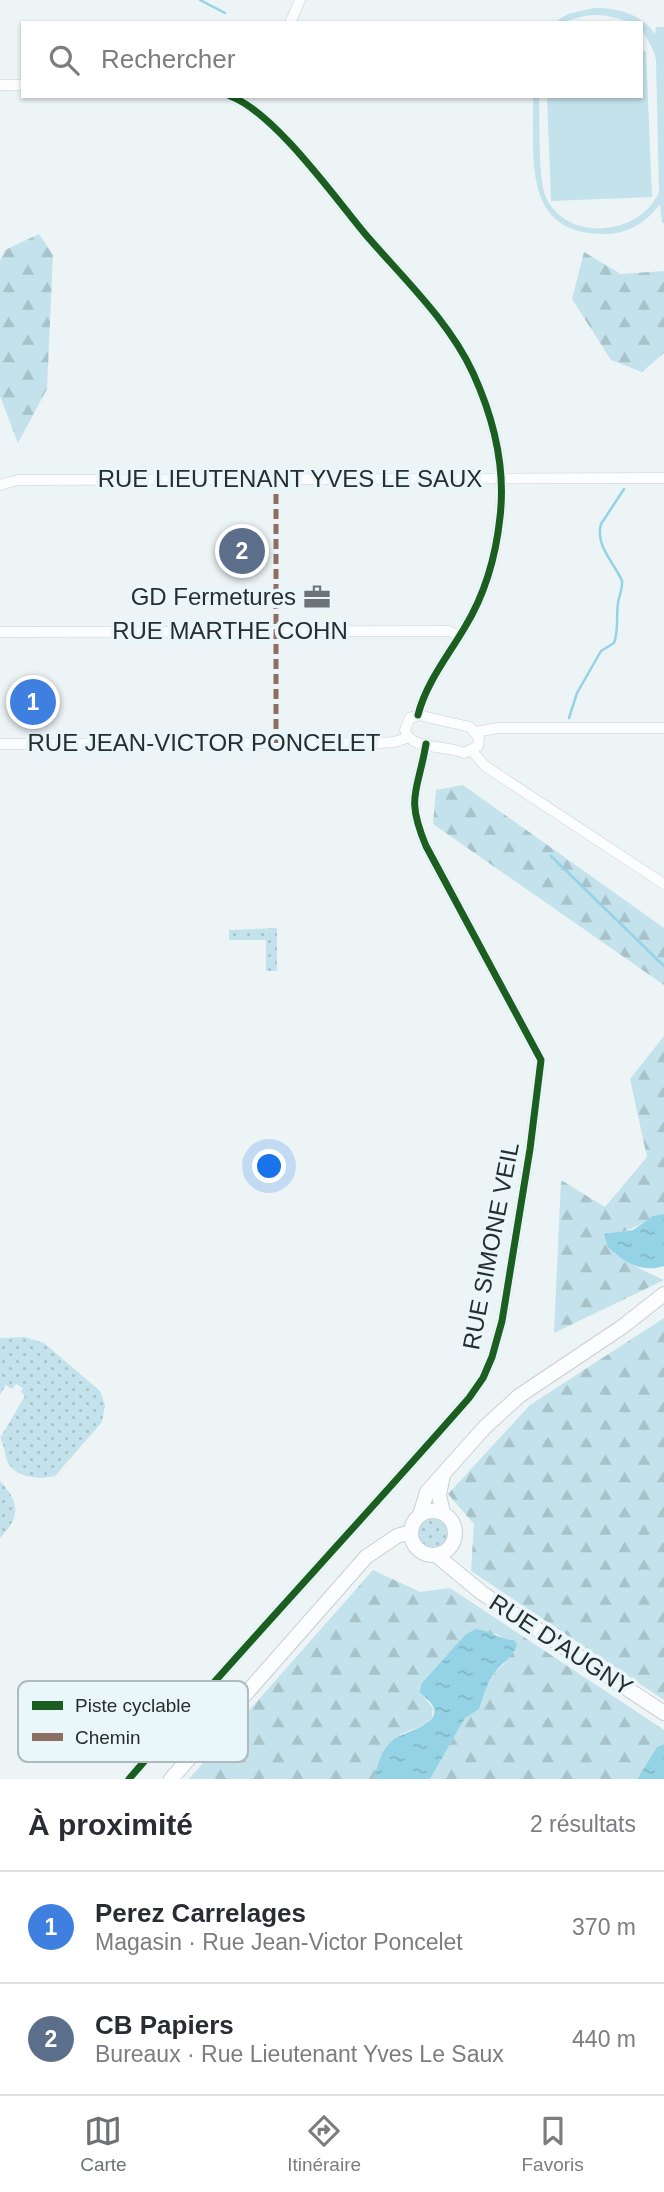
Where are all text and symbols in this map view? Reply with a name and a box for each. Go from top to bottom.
search box [21,21,643,98]
icon: search [45,41,83,79]
text: Rechercher [101,44,235,74]
street label: RUE LIEUTENANT YVES LE SAUX [98,465,482,492]
pin: 2 [219,525,265,577]
office icon: GD Fermetures [302,582,332,612]
place label: GD Fermetures [131,583,296,610]
street label: RUE MARTHE COHN [112,617,348,644]
pin: 1 [10,676,56,728]
street label: RUE JEAN-VICTOR PONCELET [28,729,381,756]
street label: RUE SIMONE VEIL [457,1140,524,1352]
your location [252,1149,286,1183]
street label: RUE D'AUGNY [485,1588,638,1701]
legend [18,1681,248,1762]
text: Piste cyclable [75,1695,191,1716]
text: Chemin [75,1727,140,1748]
text: À proximité [28,1808,193,1841]
text: 2 résultats [530,1811,636,1837]
text: Perez Carrelages [95,1898,306,1928]
text: 1 [45,1914,57,1940]
text: 370 m [572,1914,636,1940]
text: Magasin · Rue Jean-Victor Poncelet [95,1929,463,1955]
text: CB Papiers [95,2010,234,2040]
text: 2 [45,2026,57,2052]
text: 440 m [572,2026,636,2052]
text: Bureaux · Rue Lieutenant Yves Le Saux [95,2041,504,2067]
tab: Carte [80,2112,127,2176]
tab: Itinéraire [287,2112,361,2176]
tab: Favoris [521,2112,584,2176]

